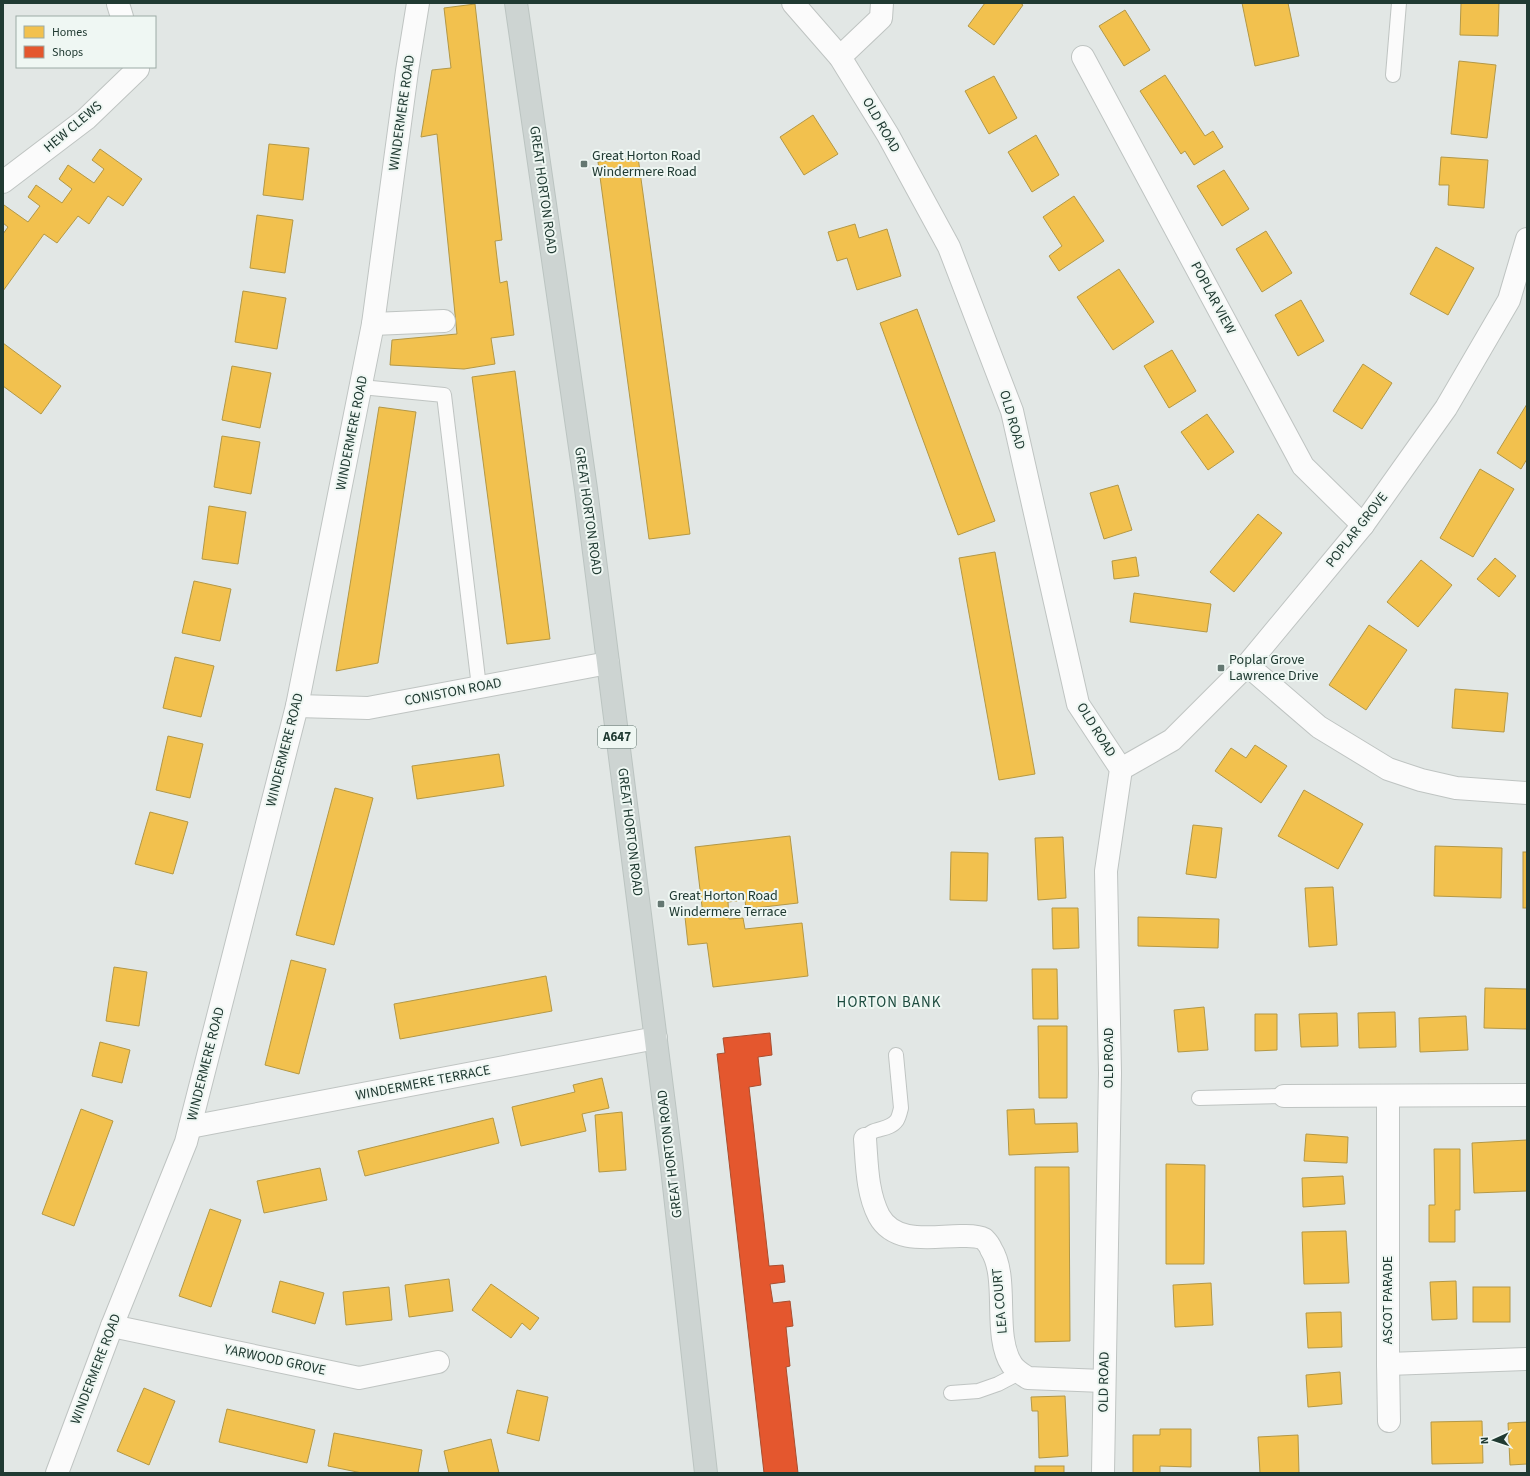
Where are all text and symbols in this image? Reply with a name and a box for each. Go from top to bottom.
legend [16,16,156,68]
text: Homes [52,24,87,41]
text: Shops [52,44,83,61]
street label: WINDERMERE ROAD [384,54,420,172]
street label: OLD ROAD [857,94,905,156]
street label: HEW CLEWS [39,97,107,157]
street label: GREAT HORTON ROAD [524,125,562,255]
place label: Great Horton Road Windermere Road [592,146,701,182]
marker: Great Horton Road Windermere Road [579,159,589,169]
street label: POPLAR VIEW [1185,258,1241,338]
street label: WINDERMERE ROAD [331,374,373,492]
street label: OLD ROAD [994,388,1030,452]
street label: GREAT HORTON ROAD [569,446,607,576]
street label: POPLAR GROVE [1321,488,1393,572]
place label: Poplar Grove Lawrence Drive [1229,650,1318,686]
marker: Poplar Grove Lawrence Drive [1216,663,1226,673]
street label: CONISTON ROAD [403,673,503,711]
street label: WINDERMERE ROAD [261,691,309,809]
street label: OLD ROAD [1071,699,1121,761]
road number: A647 [598,726,636,748]
street label: GREAT HORTON ROAD [612,767,648,897]
place label: Great Horton Road Windermere Terrace [669,886,787,922]
marker: Great Horton Road Windermere Terrace [656,899,666,909]
district label: HORTON BANK [837,992,941,1013]
street label: WINDERMERE ROAD [182,1005,230,1123]
street label: OLD ROAD [1099,1028,1119,1088]
street label: WINDERMERE TERRACE [354,1060,492,1106]
street label: GREAT HORTON ROAD [652,1089,688,1219]
street label: ASCOT PARADE [1378,1256,1398,1344]
street label: LEA COURT [987,1267,1013,1335]
street label: WINDERMERE ROAD [66,1311,126,1427]
street label: YARWOOD GROVE [221,1339,328,1381]
street label: OLD ROAD [1093,1351,1115,1413]
north arrow [1474,1420,1514,1460]
text: N [1477,1436,1492,1445]

